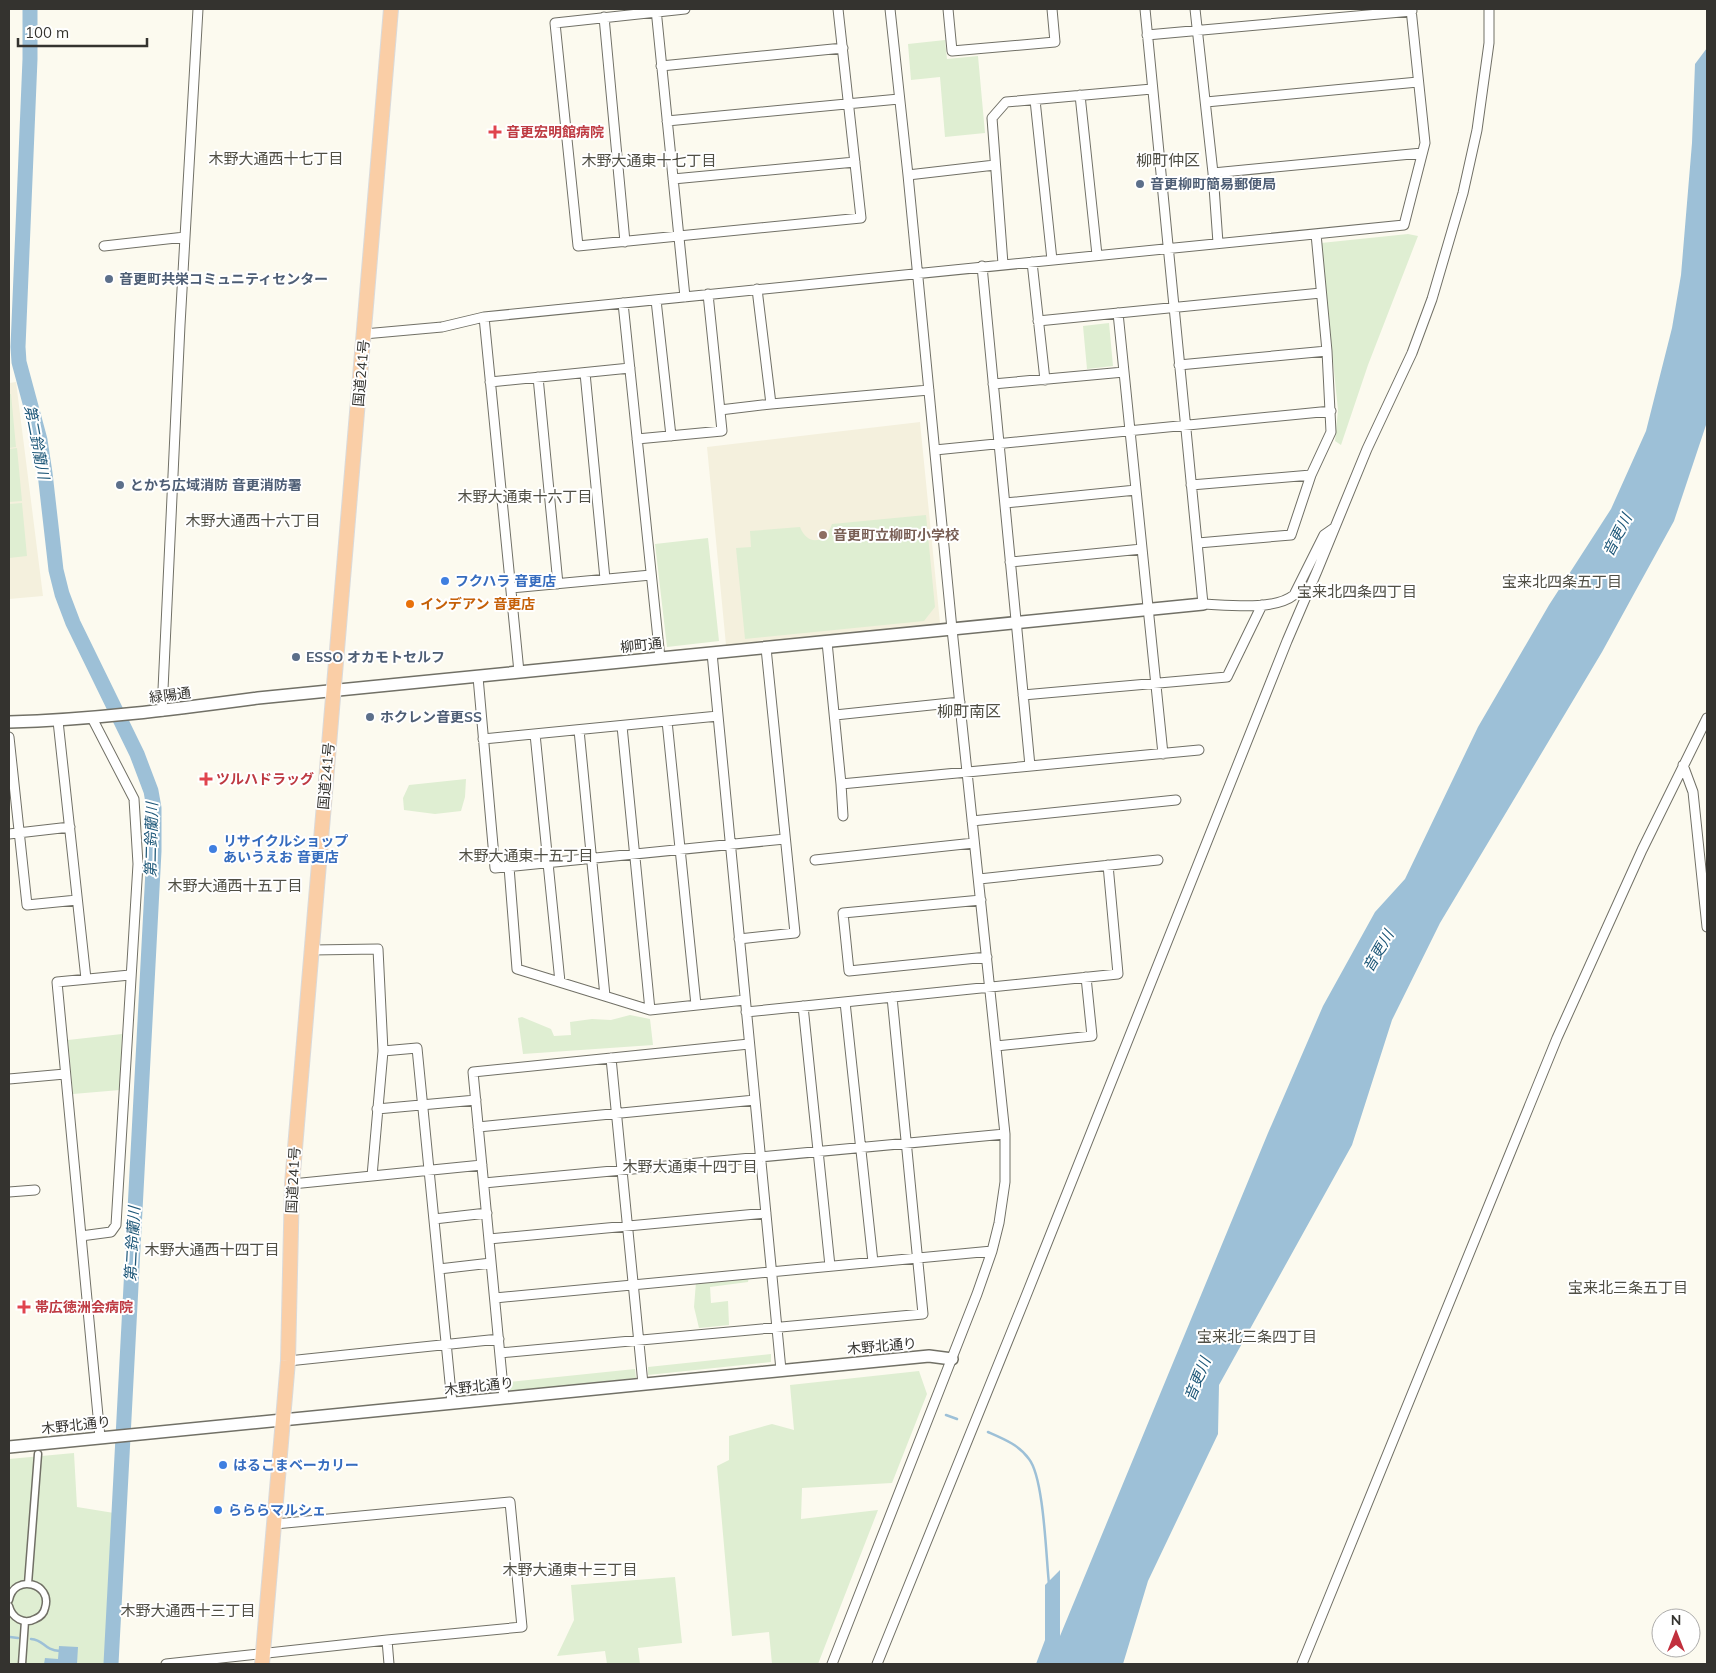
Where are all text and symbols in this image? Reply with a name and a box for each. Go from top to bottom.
scale bar [18,15,146,47]
text: 100 m [25,23,69,42]
place label: 音更宏明館病院 [506,123,604,141]
marker: 音更宏明館病院 [488,125,502,139]
district label: 木野大通西十七丁目 [208,149,344,168]
district label: 柳町仲区 [1136,150,1200,170]
district label: 木野大通東十七丁目 [581,151,717,170]
place label: 音更柳町簡易郵便局 [1150,175,1276,193]
marker: 音更柳町簡易郵便局 [1134,178,1146,190]
place label: 音更町共栄コミュニティセンター [119,270,328,288]
marker: 音更町共栄コミュニティセンター [103,273,115,285]
street label: 国道241号 [349,339,373,407]
water label: 第二鈴蘭川 [21,403,54,483]
place label: とかち広域消防 音更消防署 [130,476,302,494]
marker: とかち広域消防 音更消防署 [114,479,126,491]
district label: 木野大通東十六丁目 [457,487,593,506]
water label: 音更川 [1598,509,1637,559]
district label: 木野大通西十六丁目 [185,511,321,530]
place label: 音更町立柳町小学校 [833,526,959,544]
marker: 音更町立柳町小学校 [817,529,829,541]
place label: フクハラ 音更店 [455,572,556,590]
district label: 宝来北四条五丁目 [1502,572,1622,591]
marker: フクハラ 音更店 [439,575,451,587]
district label: 宝来北四条四丁目 [1297,582,1417,601]
place label: インデアン 音更店 [420,595,535,613]
marker: インデアン 音更店 [404,598,416,610]
street label: 柳町通 [619,634,663,656]
place label: ESSO オカモトセルフ [306,648,445,666]
marker: ESSO オカモトセルフ [290,651,302,663]
street label: 緑陽通 [148,684,192,706]
district label: 柳町南区 [937,701,1001,721]
place label: ホクレン音更SS [380,708,482,726]
marker: ホクレン音更SS [364,711,376,723]
street label: 国道241号 [314,742,338,810]
place label: ツルハドラッグ [216,770,314,788]
marker: ツルハドラッグ [200,773,212,785]
water label: 第二鈴蘭川 [141,800,161,878]
place label: リサイクルショップ あいうえお 音更店 [223,832,348,866]
marker: リサイクルショップ あいうえお 音更店 [207,843,219,855]
district label: 木野大通東十五丁目 [458,846,594,865]
district label: 木野大通西十五丁目 [167,876,303,895]
water label: 音更川 [1359,925,1398,975]
street label: 国道241号 [282,1146,304,1214]
district label: 木野大通東十四丁目 [622,1157,758,1176]
water label: 第二鈴蘭川 [121,1204,144,1282]
district label: 木野大通西十四丁目 [144,1240,280,1259]
district label: 宝来北三条五丁目 [1568,1278,1688,1297]
place label: 帯広徳洲会病院 [35,1298,133,1316]
marker: 帯広徳洲会病院 [17,1300,31,1314]
district label: 宝来北三条四丁目 [1197,1327,1317,1346]
street label: 木野北通り [846,1334,918,1358]
water label: 音更川 [1180,1353,1215,1403]
street label: 木野北通り [443,1373,515,1399]
street label: 木野北通り [40,1412,112,1438]
place label: はるこまベーカリー [233,1456,359,1474]
marker: はるこまベーカリー [217,1459,229,1471]
place label: らららマルシェ [228,1501,326,1519]
marker: らららマルシェ [212,1504,224,1516]
district label: 木野大通東十三丁目 [502,1560,638,1579]
district label: 木野大通西十三丁目 [120,1601,256,1620]
north arrow [1651,1608,1701,1658]
text: N [1671,1611,1681,1629]

